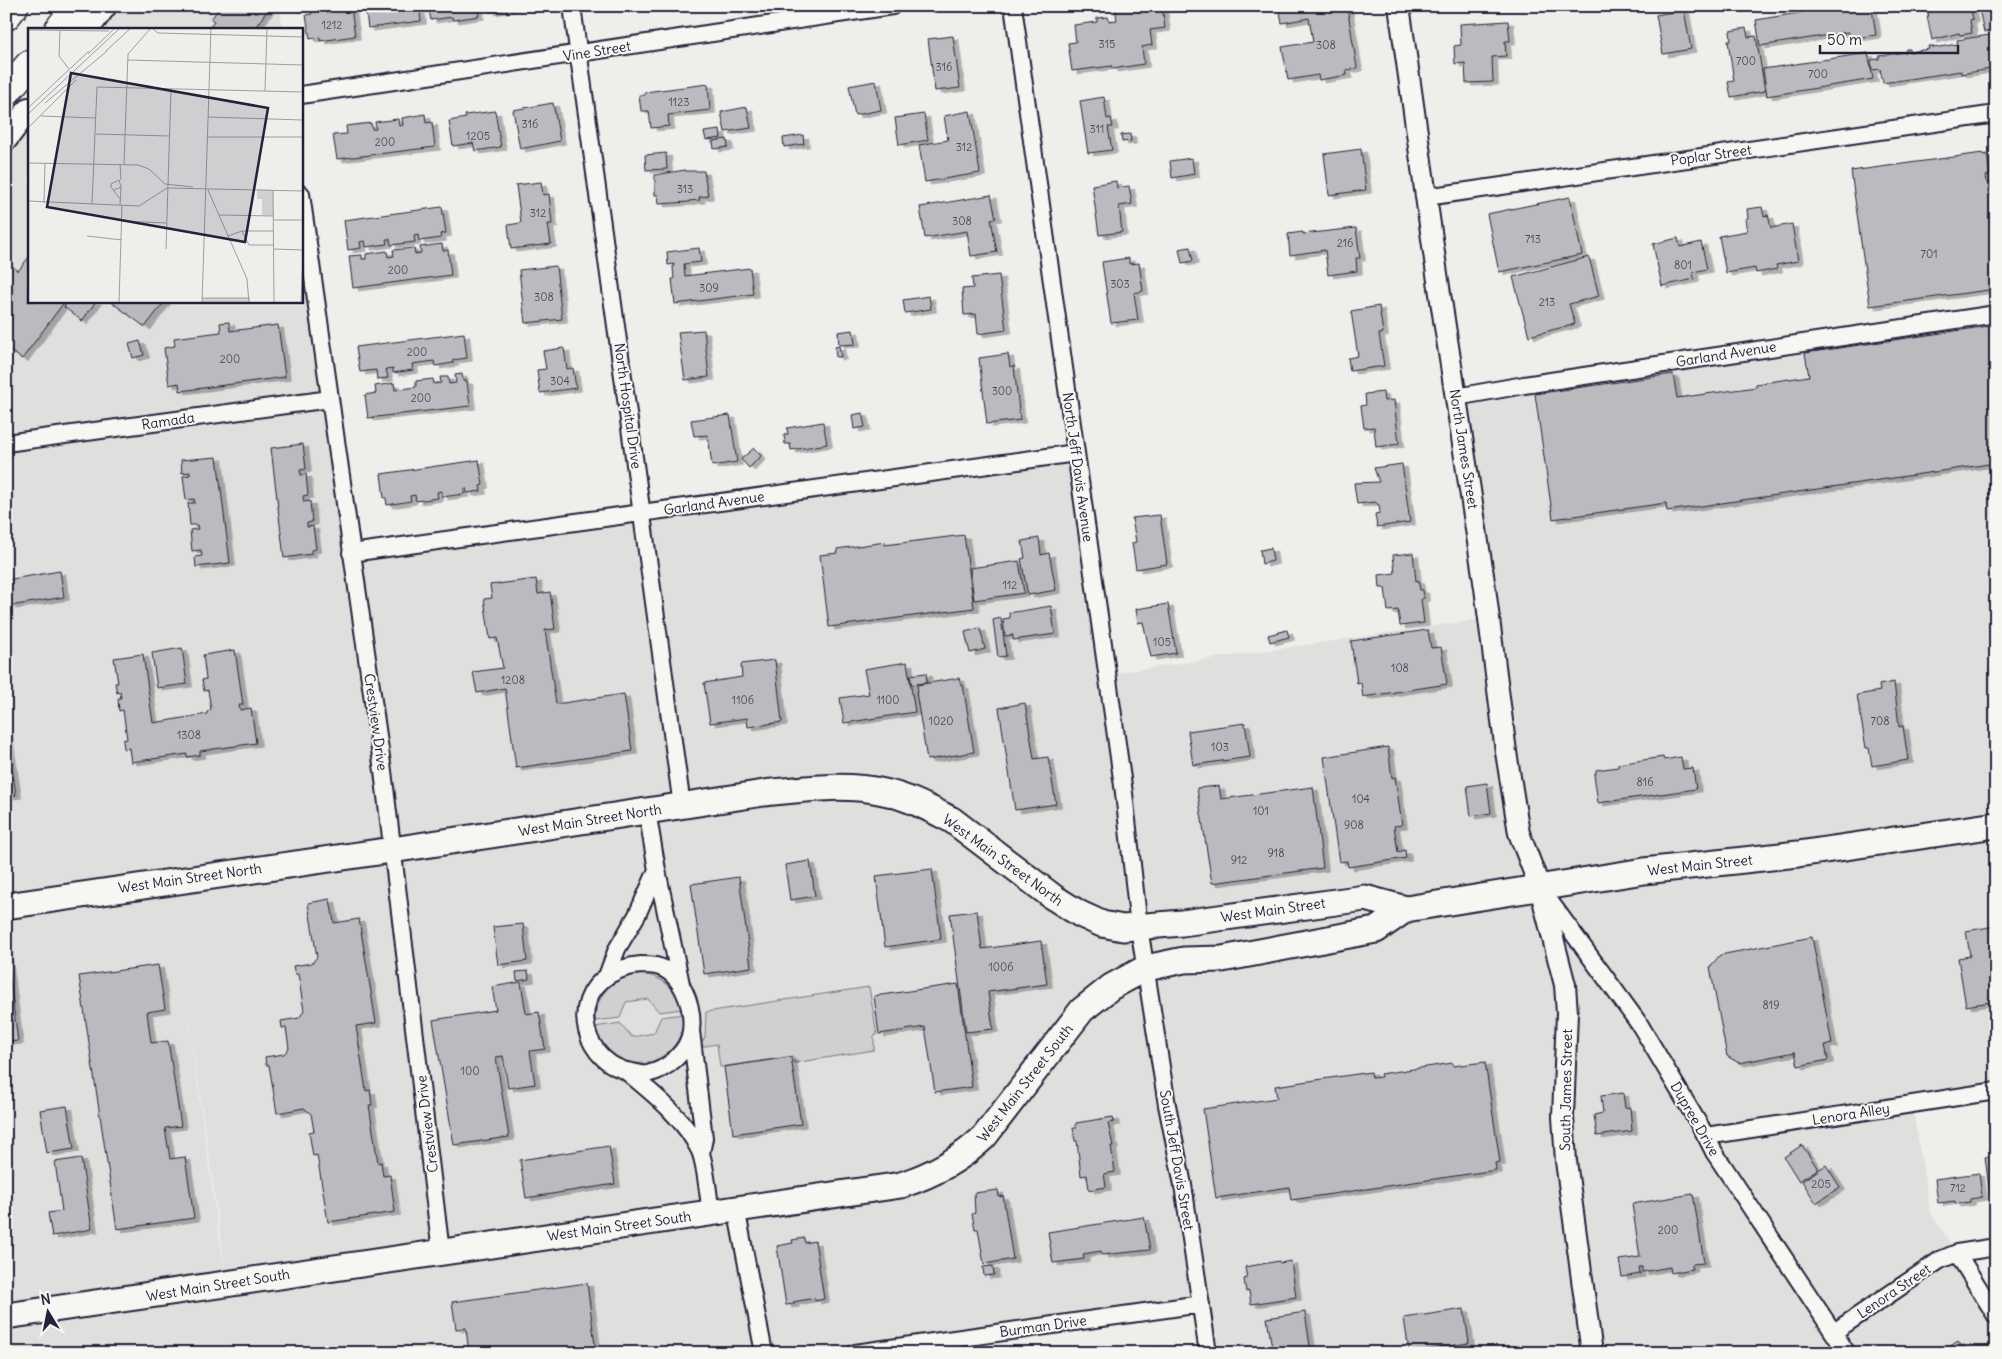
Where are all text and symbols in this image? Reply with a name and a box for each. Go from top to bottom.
house number: 1212 [322,18,342,32]
scale bar [1820,22,1957,54]
inset map [28,28,302,302]
text: 50 m [1827,30,1862,49]
street label: Vine Street [562,37,632,65]
house number: 315 [1099,37,1115,51]
house number: 308 [1316,38,1336,52]
house number: 700 [1736,54,1756,68]
house number: 316 [936,60,952,74]
house number: 700 [1808,67,1828,81]
house number: 1123 [668,95,690,109]
house number: 316 [522,117,538,131]
house number: 311 [1090,122,1104,136]
house number: 1205 [466,129,490,143]
house number: 200 [375,135,395,149]
house number: 312 [956,140,972,154]
street label: Poplar Street [1669,140,1753,170]
house number: 313 [677,182,693,196]
house number: 312 [530,206,546,220]
house number: 308 [952,214,972,228]
house number: 713 [1525,232,1541,246]
house number: 216 [1337,236,1353,250]
house number: 701 [1921,247,1938,261]
house number: 801 [1674,258,1692,272]
house number: 200 [388,263,408,277]
house number: 303 [1110,277,1130,291]
house number: 309 [699,281,719,295]
house number: 308 [534,290,554,304]
house number: 213 [1539,295,1555,309]
street label: Garland Avenue [1674,337,1778,371]
street label: North Hospital Drive [610,342,646,470]
house number: 200 [407,345,427,359]
house number: 200 [220,352,240,366]
house number: 304 [550,374,570,388]
house number: 300 [992,384,1012,398]
street label: North James Street [1446,388,1482,511]
house number: 200 [411,391,431,405]
street label: North Jeff Davis Avenue [1059,391,1097,543]
street label: Ramada [140,408,196,434]
street label: Garland Avenue [662,487,766,519]
house number: 112 [1003,578,1017,592]
house number: 105 [1153,635,1171,649]
house number: 108 [1391,661,1409,675]
street label: Crestview Drive [360,672,392,772]
house number: 1208 [501,673,525,687]
house number: 1106 [732,693,754,707]
house number: 1100 [876,693,900,707]
house number: 1020 [929,714,953,728]
house number: 708 [1871,714,1889,728]
house number: 1308 [177,728,201,742]
house number: 103 [1211,740,1229,754]
house number: 816 [1636,775,1654,789]
house number: 104 [1352,792,1370,806]
street label: West Main Street North [517,800,663,840]
house number: 101 [1253,804,1269,818]
street label: West Main Street North [939,810,1067,910]
house number: 908 [1344,818,1364,832]
house number: 918 [1267,846,1285,860]
street label: West Main Street [1647,851,1754,879]
house number: 912 [1231,853,1247,867]
street label: West Main Street North [117,859,263,897]
street label: West Main Street [1220,894,1327,926]
house number: 1006 [988,960,1014,974]
house number: 819 [1762,998,1780,1012]
street label: West Main Street South [973,1020,1077,1146]
street label: South James Street [1556,1029,1576,1151]
house number: 100 [461,1064,479,1078]
street label: Crestview Drive [412,1074,442,1174]
street label: Dupree Drive [1666,1079,1724,1159]
street label: South Jeff Davis Street [1156,1089,1198,1232]
street label: Lenora Alley [1811,1099,1891,1129]
house number: 205 [1811,1177,1831,1191]
house number: 712 [1950,1181,1966,1195]
street label: West Main Street South [546,1207,692,1245]
house number: 200 [1658,1223,1678,1237]
street label: Lenora Street [1854,1260,1934,1322]
street label: West Main Street South [145,1265,291,1305]
north arrow [22,1286,72,1336]
text: N [39,1289,52,1309]
street label: Burman Drive [998,1311,1088,1341]

